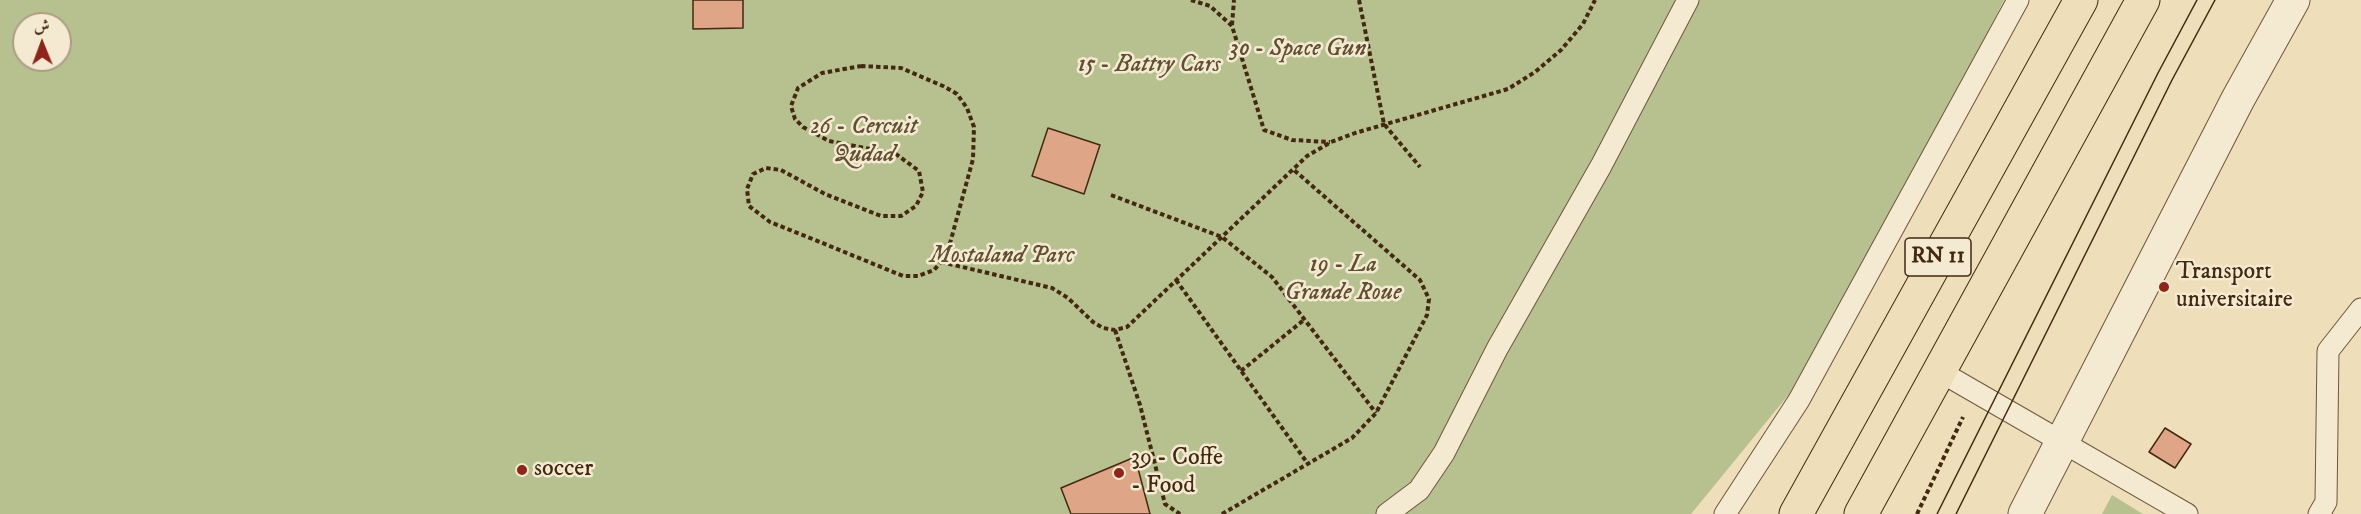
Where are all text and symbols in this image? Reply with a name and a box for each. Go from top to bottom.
north arrow [12,12,72,72]
text: ش [34,16,50,36]
park label: 30 - Space Gun [1230,36,1366,64]
park label: 15 - Battry Cars [1077,52,1221,80]
park label: 26 - Cercuit Qudad [811,114,917,170]
road number: RN 11 [1905,238,1971,276]
park label: Mostaland Parc [930,243,1074,271]
park label: 19 - La Grande Roue [1285,252,1401,308]
place label: Transport universitaire [2176,259,2293,315]
marker: Transport universitaire [2157,280,2171,294]
place label: 39 - Coffe - Food [1131,445,1223,501]
place label: soccer [534,456,593,484]
marker: soccer [515,463,529,477]
marker: 39 - Coffe - Food [1112,466,1126,480]

